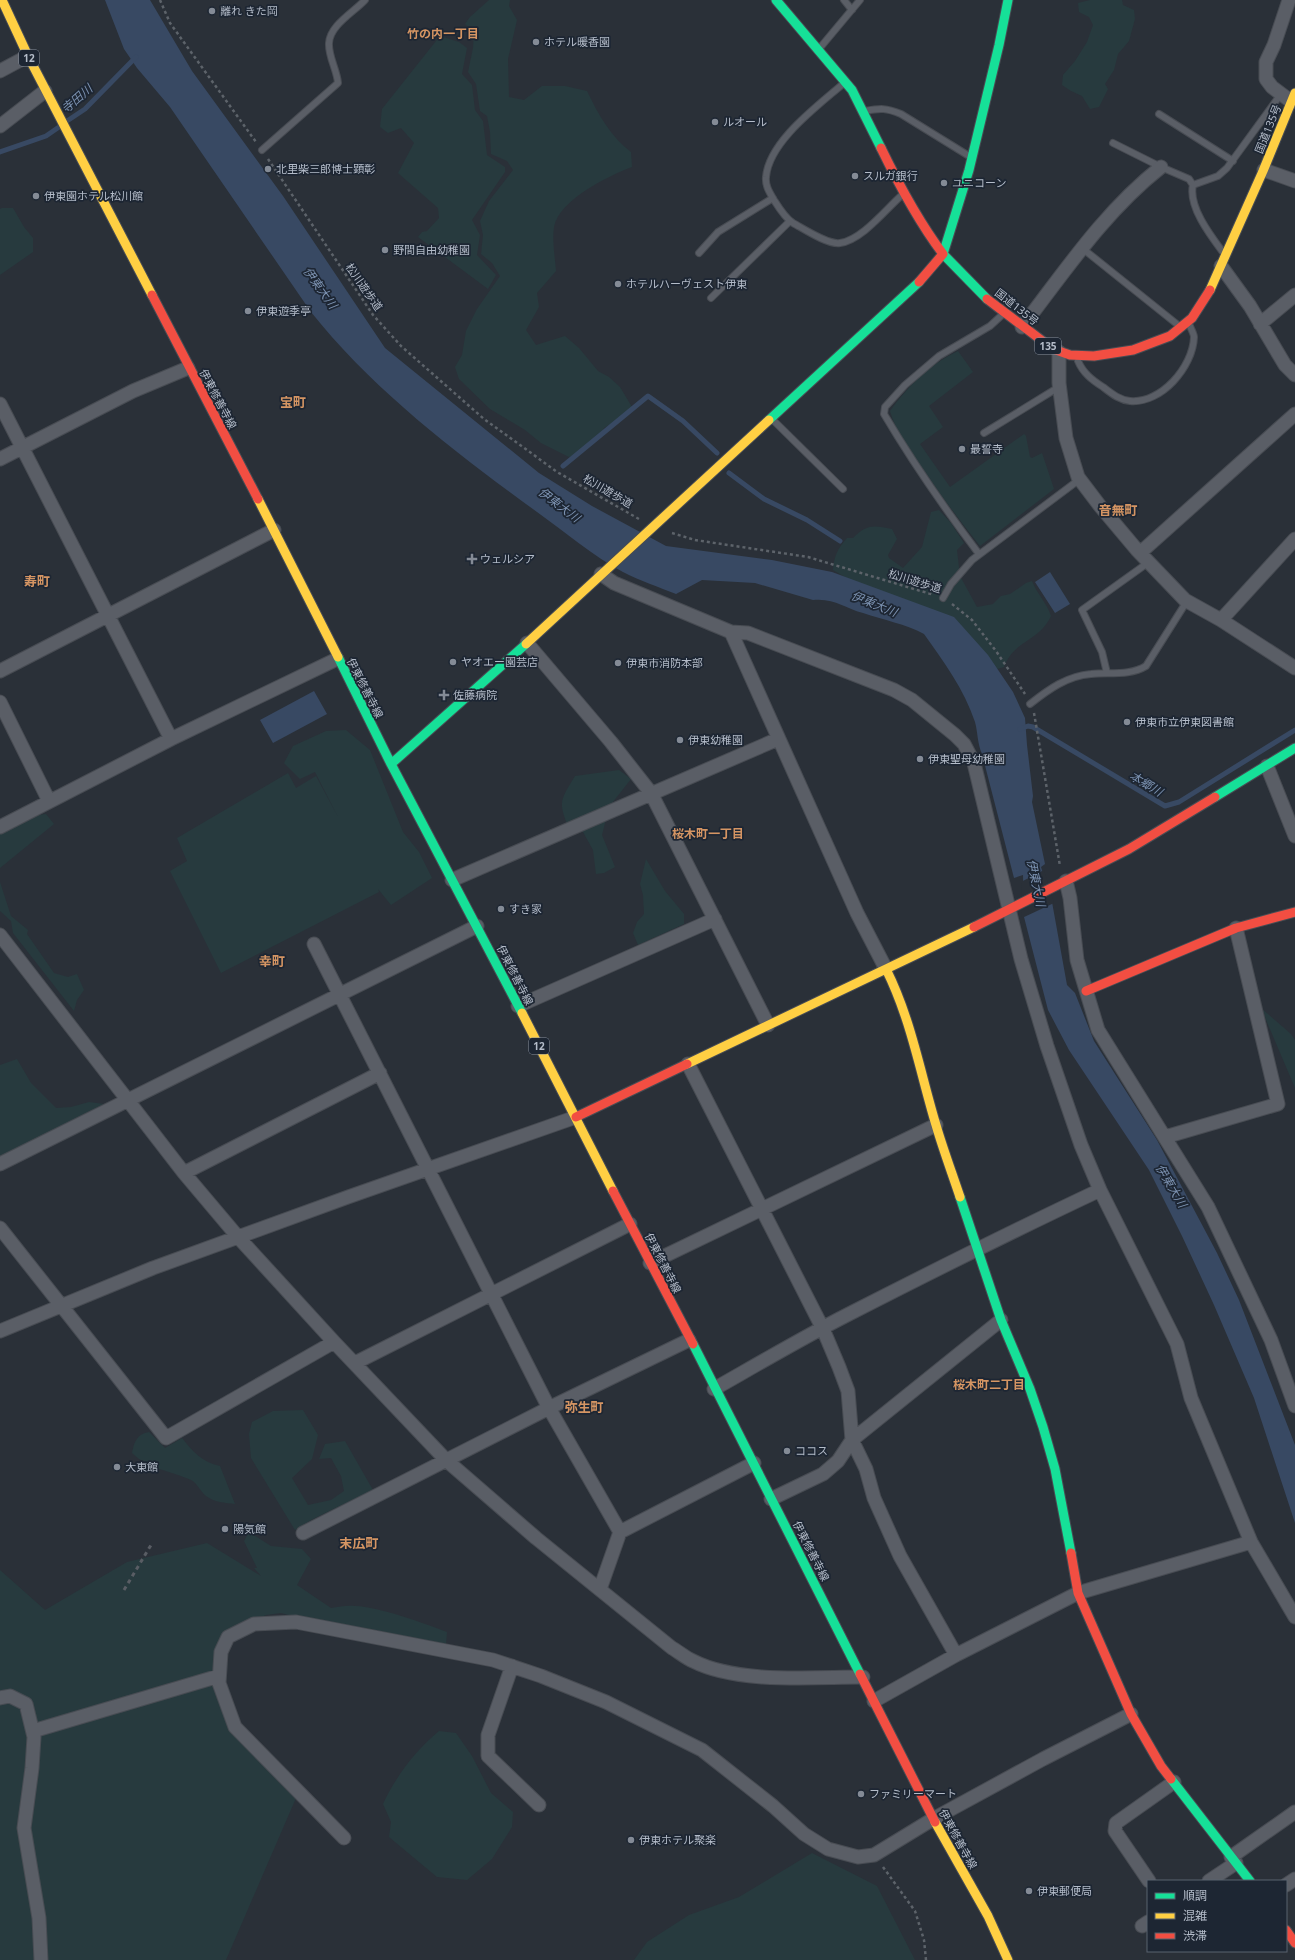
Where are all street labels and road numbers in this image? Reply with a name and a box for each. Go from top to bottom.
road number: 12 [19,50,39,66]
street label: 国道135号 [1251,102,1284,156]
street label: 松川遊歩道 [342,260,386,314]
street label: 国道135号 [992,285,1042,328]
road number: 135 [1035,338,1061,354]
street label: 伊東修善寺線 [196,366,241,431]
street label: 松川遊歩道 [581,470,636,511]
street label: 松川遊歩道 [887,565,944,596]
street label: 伊東修善寺線 [344,655,387,721]
street label: 伊東修善寺線 [494,942,537,1008]
road number: 12 [529,1038,549,1054]
street label: 伊東修善寺線 [642,1230,685,1296]
street label: 伊東修善寺線 [790,1518,833,1584]
street label: 伊東修善寺線 [936,1806,981,1871]

